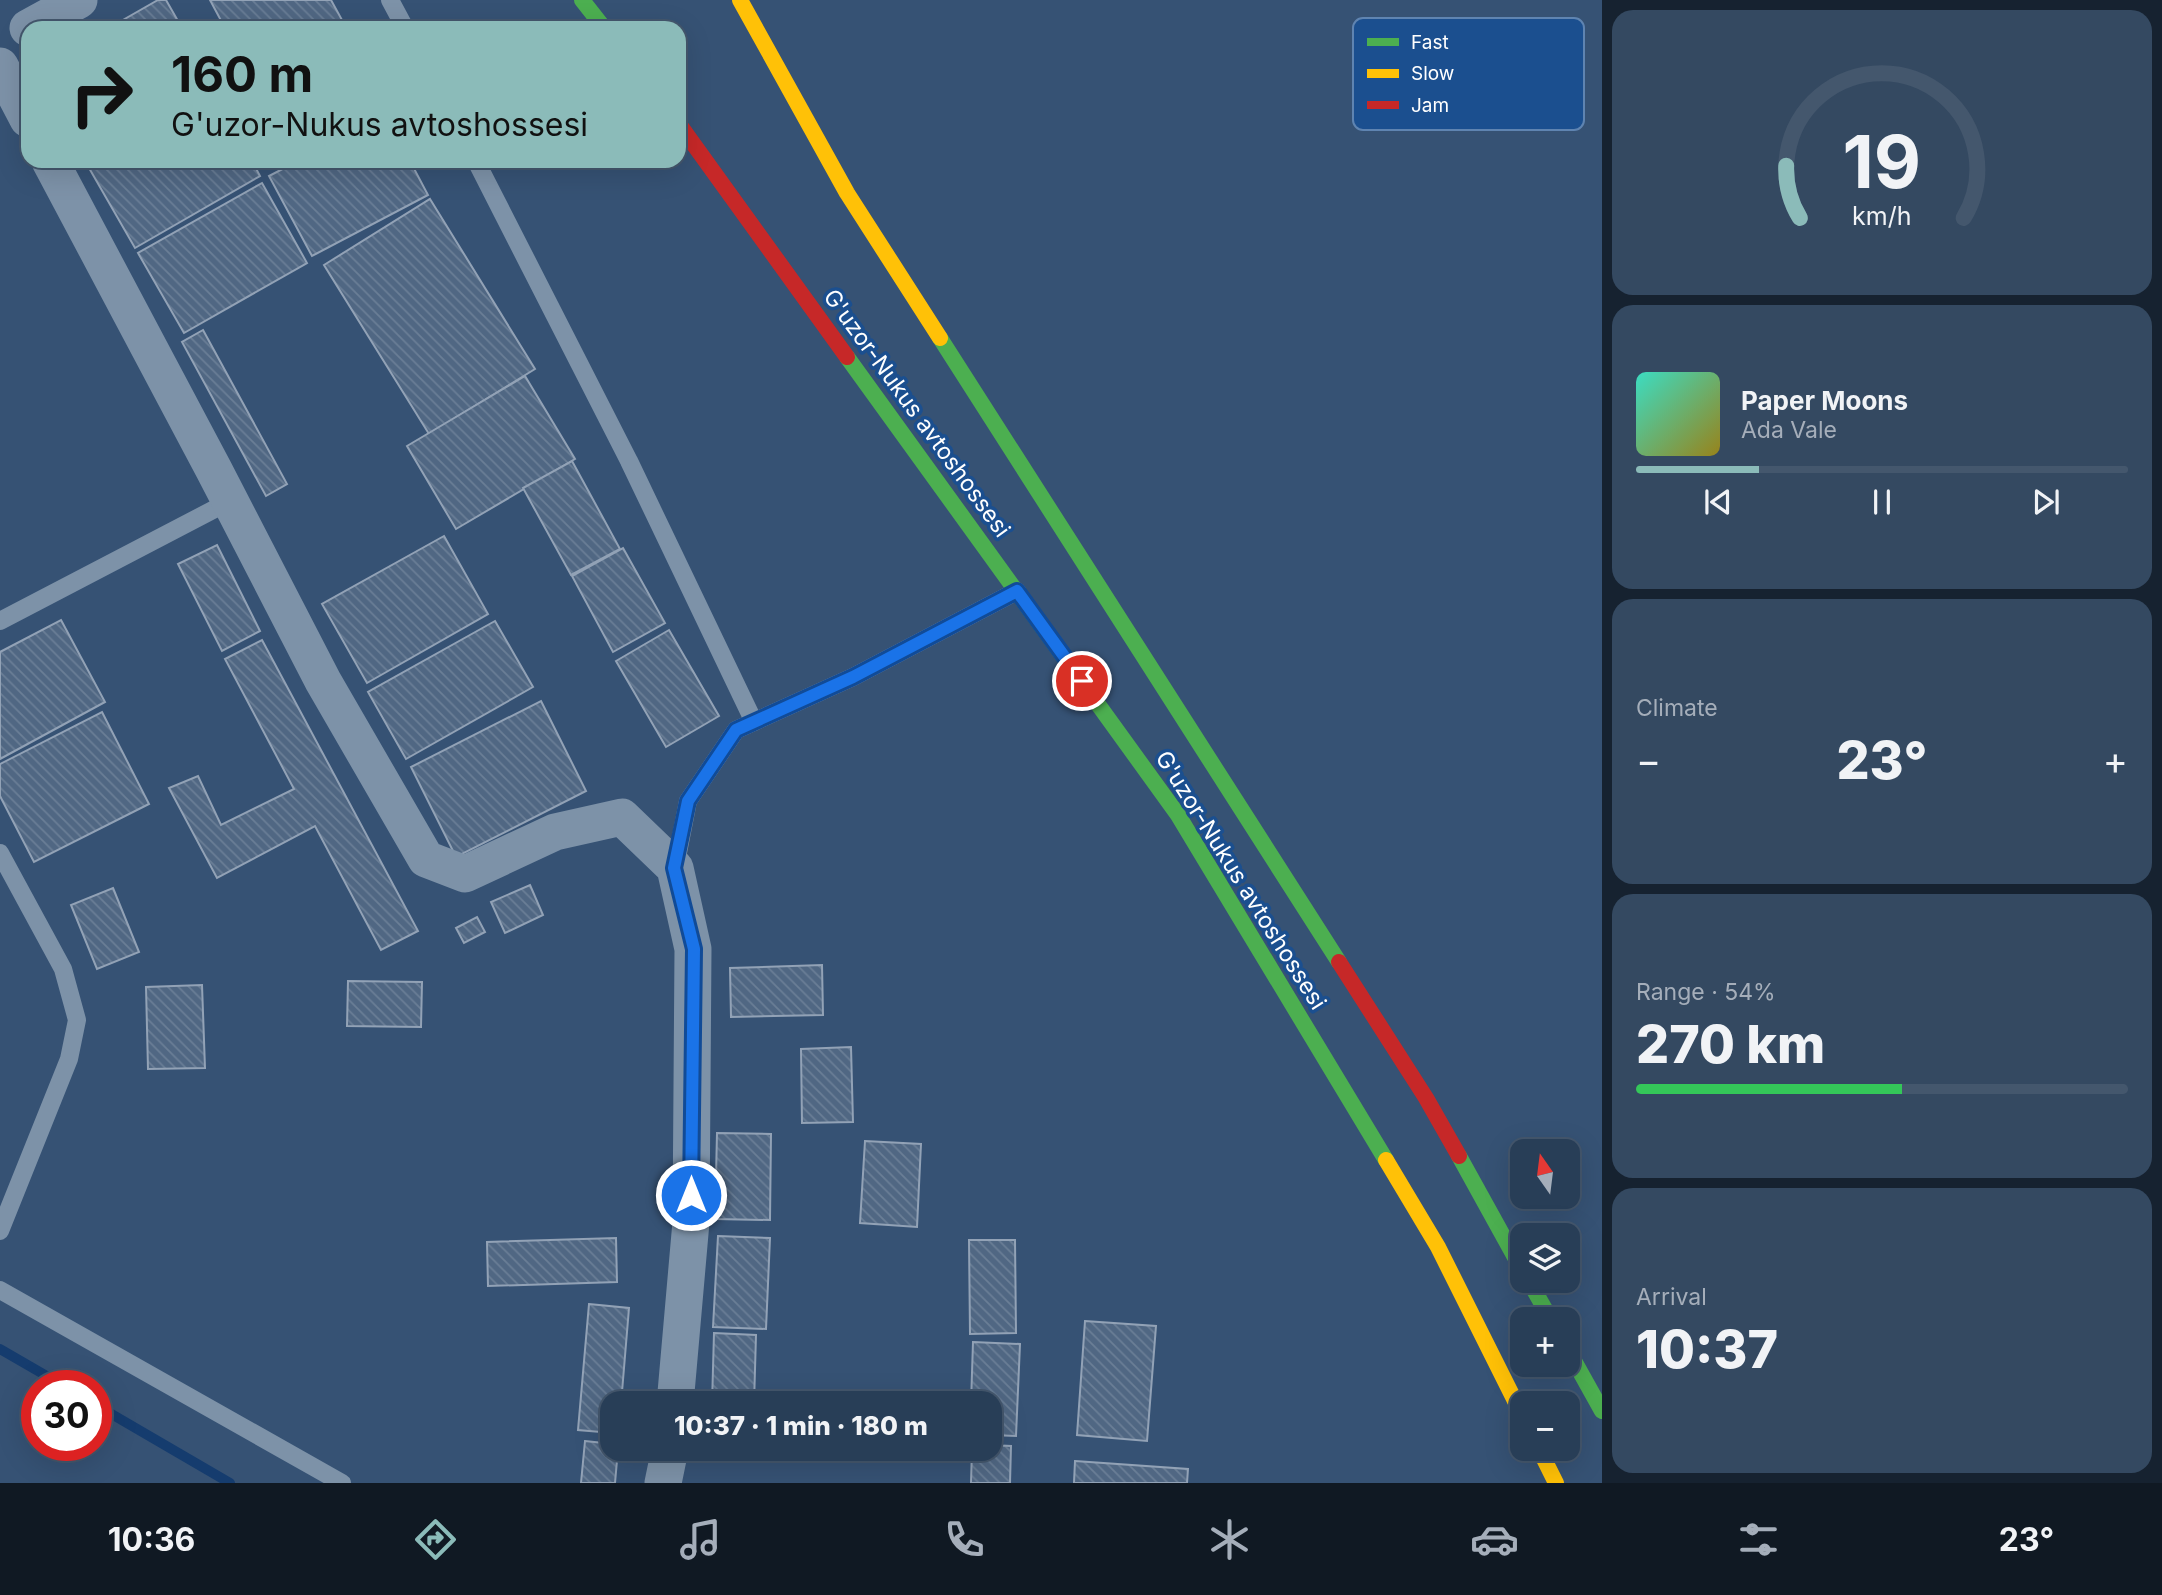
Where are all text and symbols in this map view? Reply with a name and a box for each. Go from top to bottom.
legend [1353,18,1584,130]
text: Fast [1411,31,1449,54]
text: 160 m [171,45,313,104]
icon: right [56,49,147,140]
text: Slow [1411,62,1454,85]
text: Jam [1411,94,1449,117]
text: G'uzor-Nukus avtoshossesi [171,105,588,144]
text: 19 [1843,118,1921,207]
text: km/h [1852,201,1912,231]
street label: G'uzor-Nukus avtoshossesi [818,284,1016,542]
text: Paper Moons [1741,385,1908,416]
text: Ada Vale [1741,416,1837,444]
icon: previous [1699,483,1737,521]
icon: pause [1863,483,1901,521]
icon: next [2027,483,2065,521]
pin [1052,651,1112,711]
icon: arrive [1063,662,1101,700]
text: Climate [1636,694,1718,722]
text: 23° [1836,729,1928,792]
text: − [1636,737,1661,783]
text: + [2103,737,2128,783]
street label: G'uzor-Nukus avtoshossesi [1150,745,1332,1015]
text: Range · 54% [1636,978,1776,1006]
text: 270 km [1636,1013,1825,1076]
north arrow [1510,1139,1580,1209]
map controls [1510,1139,1580,1461]
position arrow [654,1158,728,1232]
button: layers [1510,1223,1580,1293]
text: Arrival [1636,1283,1707,1311]
button: + [1510,1307,1580,1377]
text: 10:37 [1636,1318,1778,1381]
speed limit sign: 30 [21,1370,112,1461]
button: − [1510,1391,1580,1461]
text: 10:37 · 1 min · 180 m [674,1410,928,1441]
icon: directions [411,1515,460,1564]
icon: music [676,1515,725,1564]
icon: phone [940,1515,989,1564]
icon: climate [1205,1515,1254,1564]
icon: car [1470,1515,1519,1564]
icon: filters [1734,1515,1783,1564]
text: 10:36 [108,1520,195,1559]
text: 23° [1999,1520,2054,1559]

